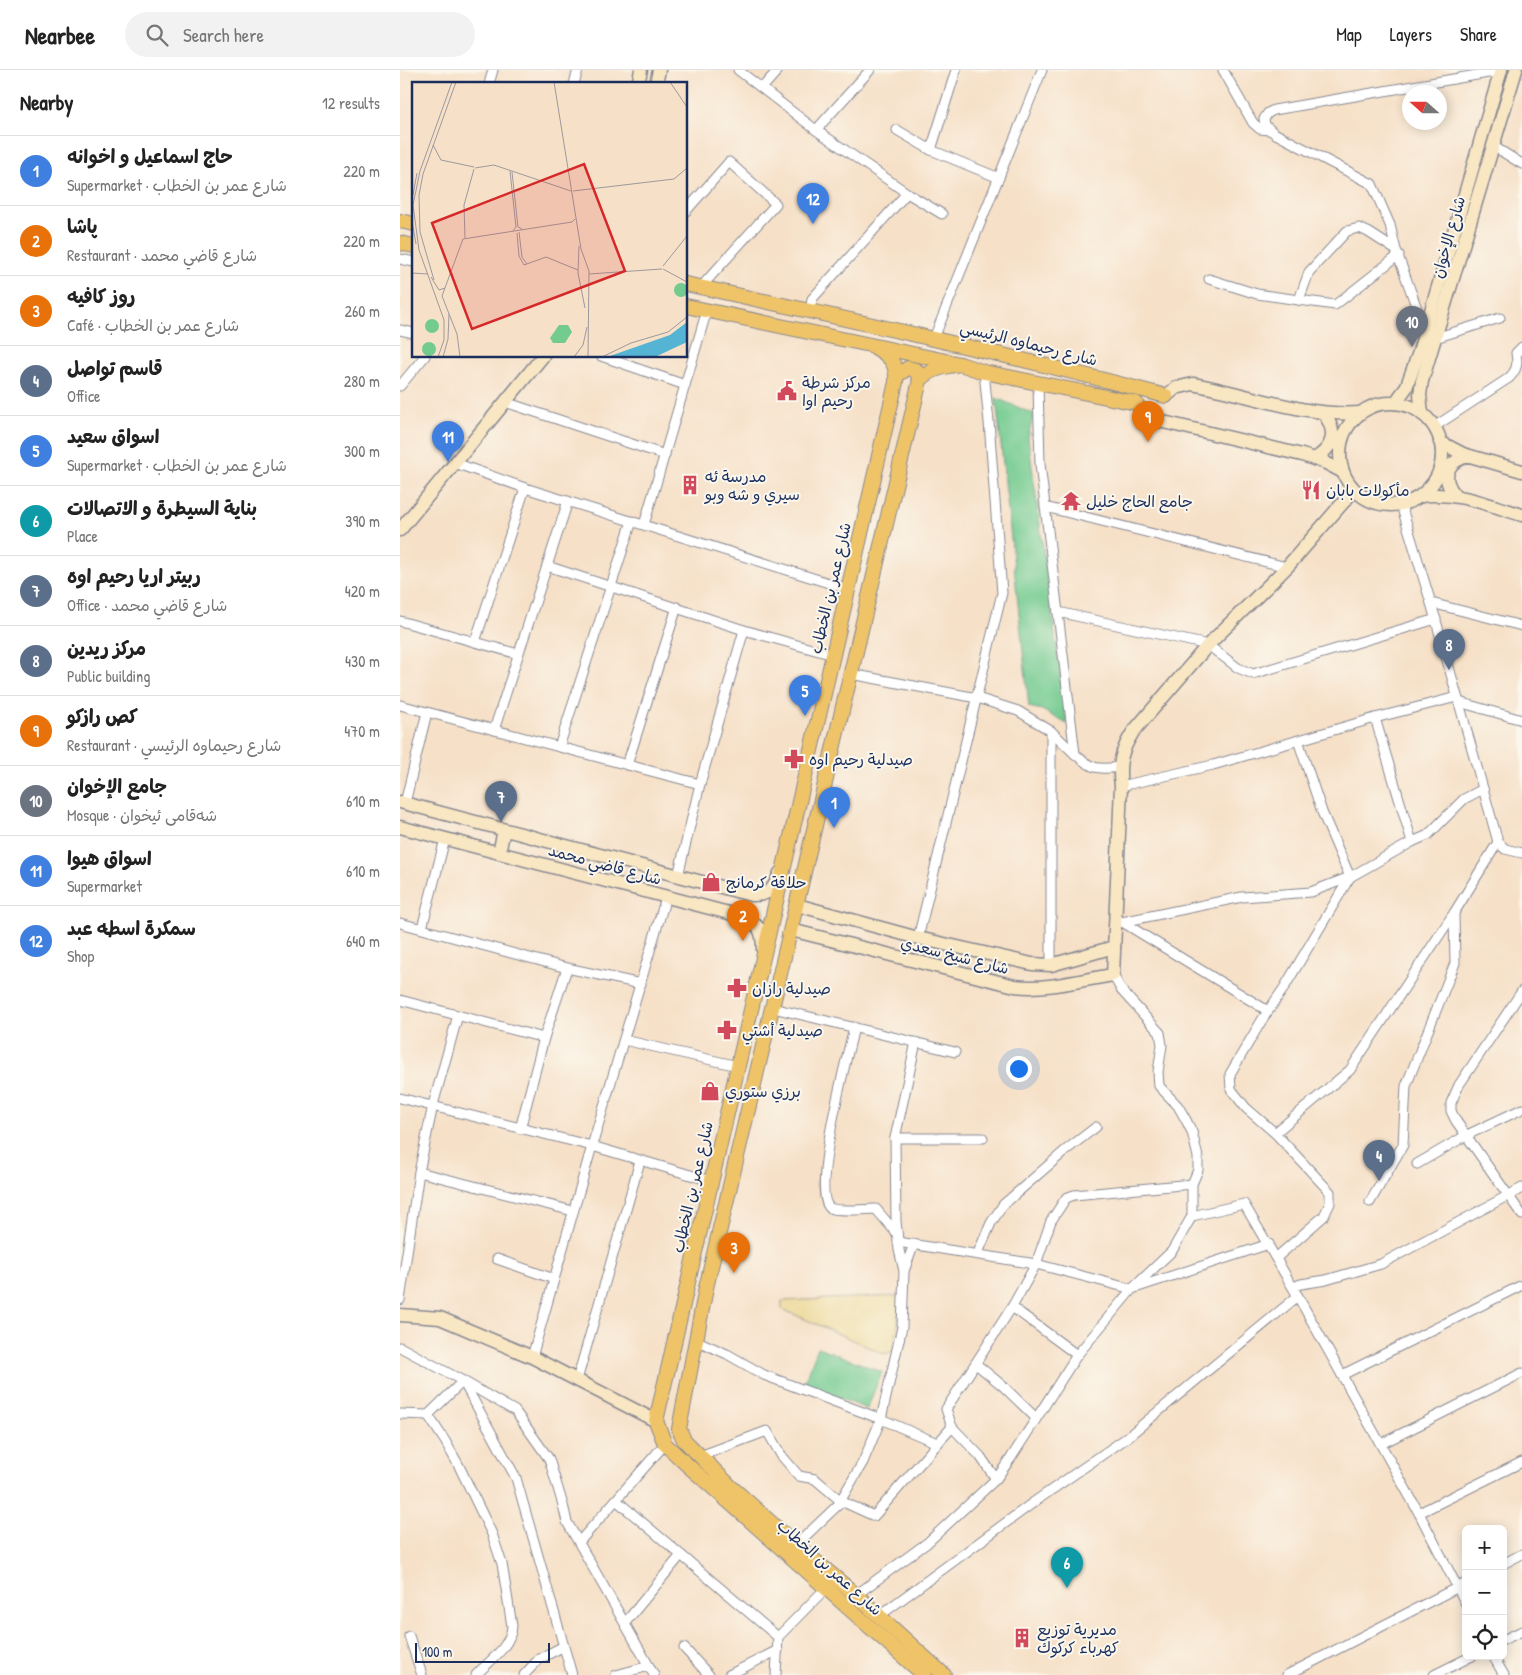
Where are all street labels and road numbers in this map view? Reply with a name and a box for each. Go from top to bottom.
street label: شارع الإخوان [1426,193,1471,281]
street label: شارع رحيماوه الرئيسي [957,315,1100,375]
street label: شارع عمر بن الخطاب [804,520,857,656]
street label: شارع قاضي محمد [545,838,664,894]
street label: شارع شيخ سعدي [898,931,1011,980]
street label: شارع عمر بن الخطاب [666,1119,719,1255]
street label: شارع عمر بن الخطاب [772,1514,887,1621]

